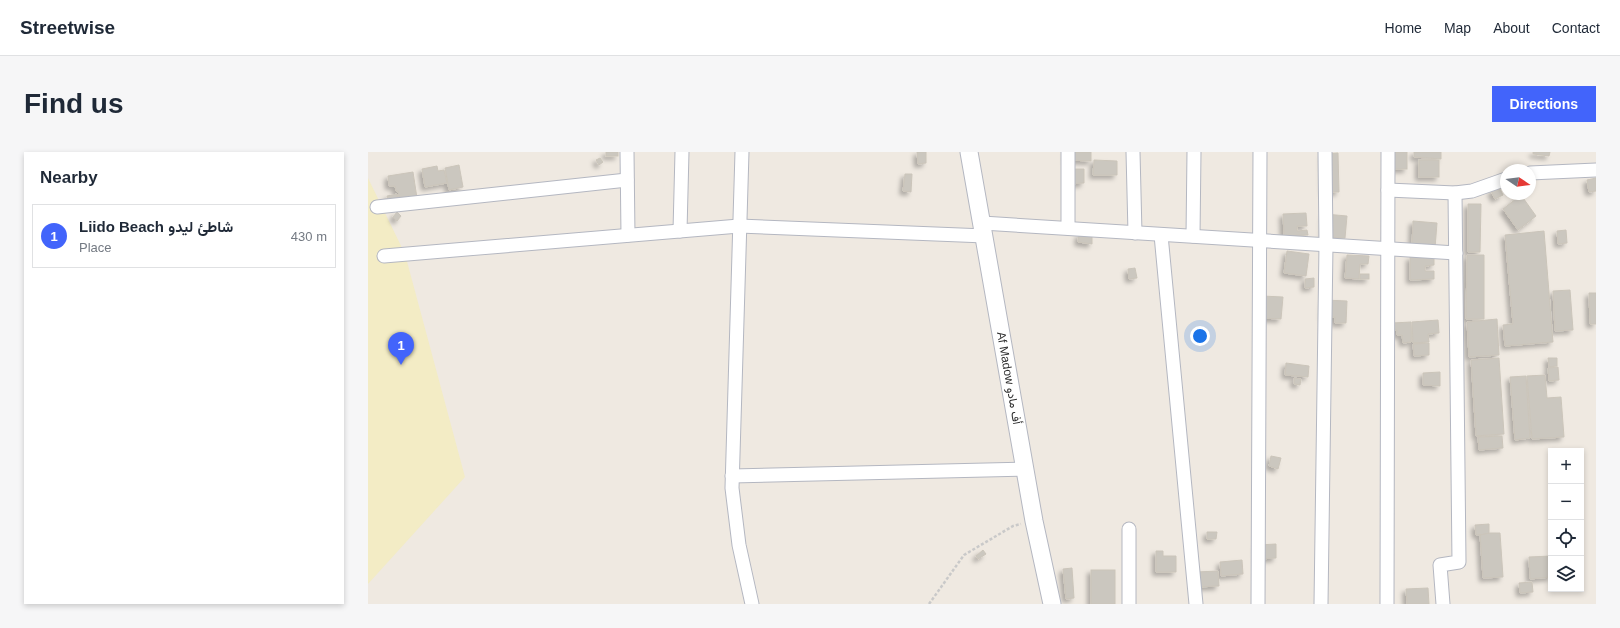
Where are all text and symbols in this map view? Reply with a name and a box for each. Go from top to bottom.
text: Streetwise [20,17,115,38]
text: Home [1385,20,1422,36]
text: Map [1444,20,1471,36]
text: About [1493,20,1530,36]
text: Contact [1552,20,1600,36]
button: Directions [1492,86,1596,122]
text: Find us [24,88,124,119]
north arrow [1500,164,1536,200]
text: Nearby [40,168,98,187]
text: Liido Beach شاطئ ليدو [79,218,233,235]
text: 1 [50,229,58,244]
text: 430 m [291,229,327,244]
text: Place [79,240,112,255]
your location [1190,326,1210,346]
street label: Af Madow أف مادو [993,331,1024,426]
pin: 1 [388,332,414,365]
map controls [1548,448,1584,592]
button: + [1548,448,1584,484]
button: − [1548,484,1584,520]
button: locate [1548,520,1584,556]
button: layers [1548,556,1584,592]

